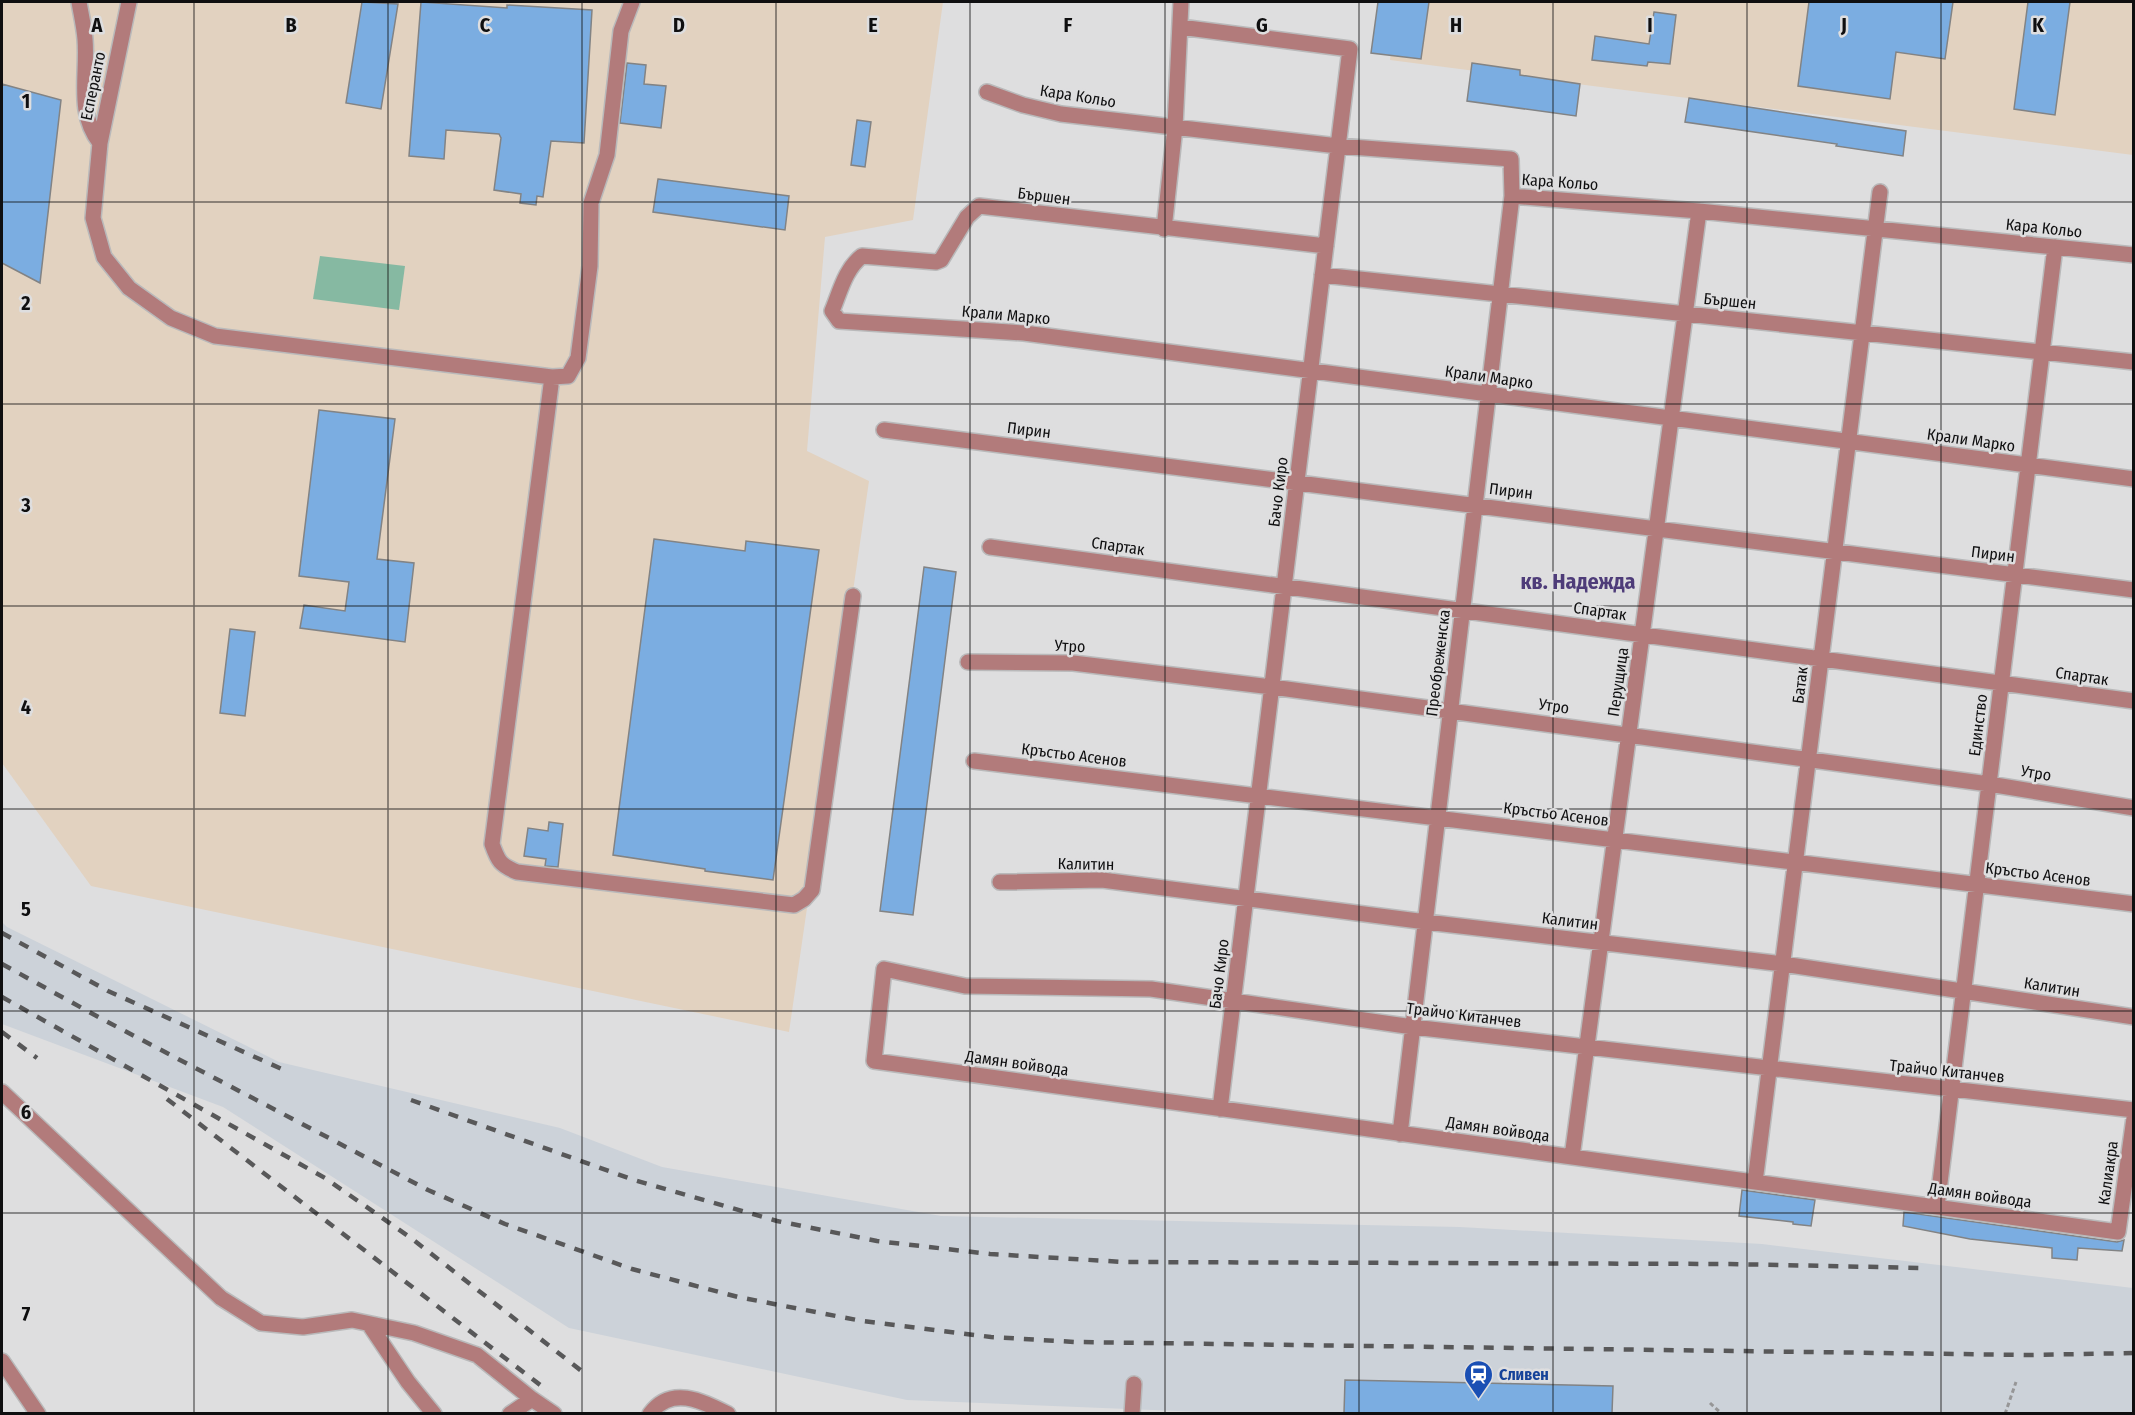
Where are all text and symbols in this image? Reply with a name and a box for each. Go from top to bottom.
text: A [91,13,104,37]
text: B [285,13,297,37]
text: C [480,13,491,37]
text: D [673,13,685,37]
text: E [868,13,878,37]
text: F [1064,13,1073,37]
text: G [1256,13,1268,37]
text: H [1450,13,1462,37]
text: I [1647,13,1653,37]
text: J [1840,13,1847,37]
text: K [2032,13,2044,37]
street label: Есперанто [76,50,110,122]
street label: Кара Кольо [1039,81,1117,111]
text: 1 [22,89,30,113]
street label: Кара Кольо [1521,170,1599,194]
street label: Бършен [1017,183,1071,209]
street label: Кара Кольо [2005,215,2083,241]
street label: Бършен [1703,289,1757,313]
text: 2 [20,291,31,315]
street label: Крали Марко [961,302,1051,328]
street label: Крали Марко [1444,361,1534,393]
street label: Пирин [1006,418,1052,442]
street label: Крали Марко [1926,424,2016,456]
street label: Бачо Киро [1264,456,1292,528]
street label: Пирин [1488,479,1534,503]
text: 3 [20,493,31,517]
street label: Спартак [1090,533,1146,559]
street label: Пирин [1970,542,2016,566]
district label: кв. Надежда [1521,568,1636,595]
street label: Спартак [1572,598,1628,624]
street label: Преобреженска [1422,608,1454,718]
street label: Утро [1053,636,1086,656]
street label: Перущица [1604,646,1632,718]
street label: Спартак [2054,663,2110,689]
street label: Батак [1788,665,1812,705]
street label: Единство [1965,693,1991,757]
street label: Утро [1536,694,1571,718]
text: 4 [21,695,31,719]
street label: Кръстьо Асенов [1020,739,1128,771]
street label: Утро [2018,761,2053,785]
street label: Кръстьо Асенов [1502,798,1610,830]
street label: Калитин [1057,854,1115,874]
street label: Кръстьо Асенов [1984,858,2092,890]
text: 5 [21,897,31,921]
street label: Калитин [1541,908,1599,934]
street label: Бачо Киро [1205,938,1233,1010]
street label: Калитин [2023,973,2081,1001]
street label: Трайчо Китанчев [1405,999,1523,1031]
street label: Дамян войвода [963,1046,1070,1080]
street label: Трайчо Китанчев [1889,1056,2005,1086]
text: 6 [21,1100,31,1124]
street label: Дамян войвода [1444,1112,1551,1146]
street label: Калиакра [2094,1140,2122,1206]
street label: Дамян войвода [1926,1178,2033,1212]
text: 7 [22,1302,31,1326]
station icon: Сливен [1462,1358,1494,1400]
place label: Сливен [1499,1365,1549,1384]

